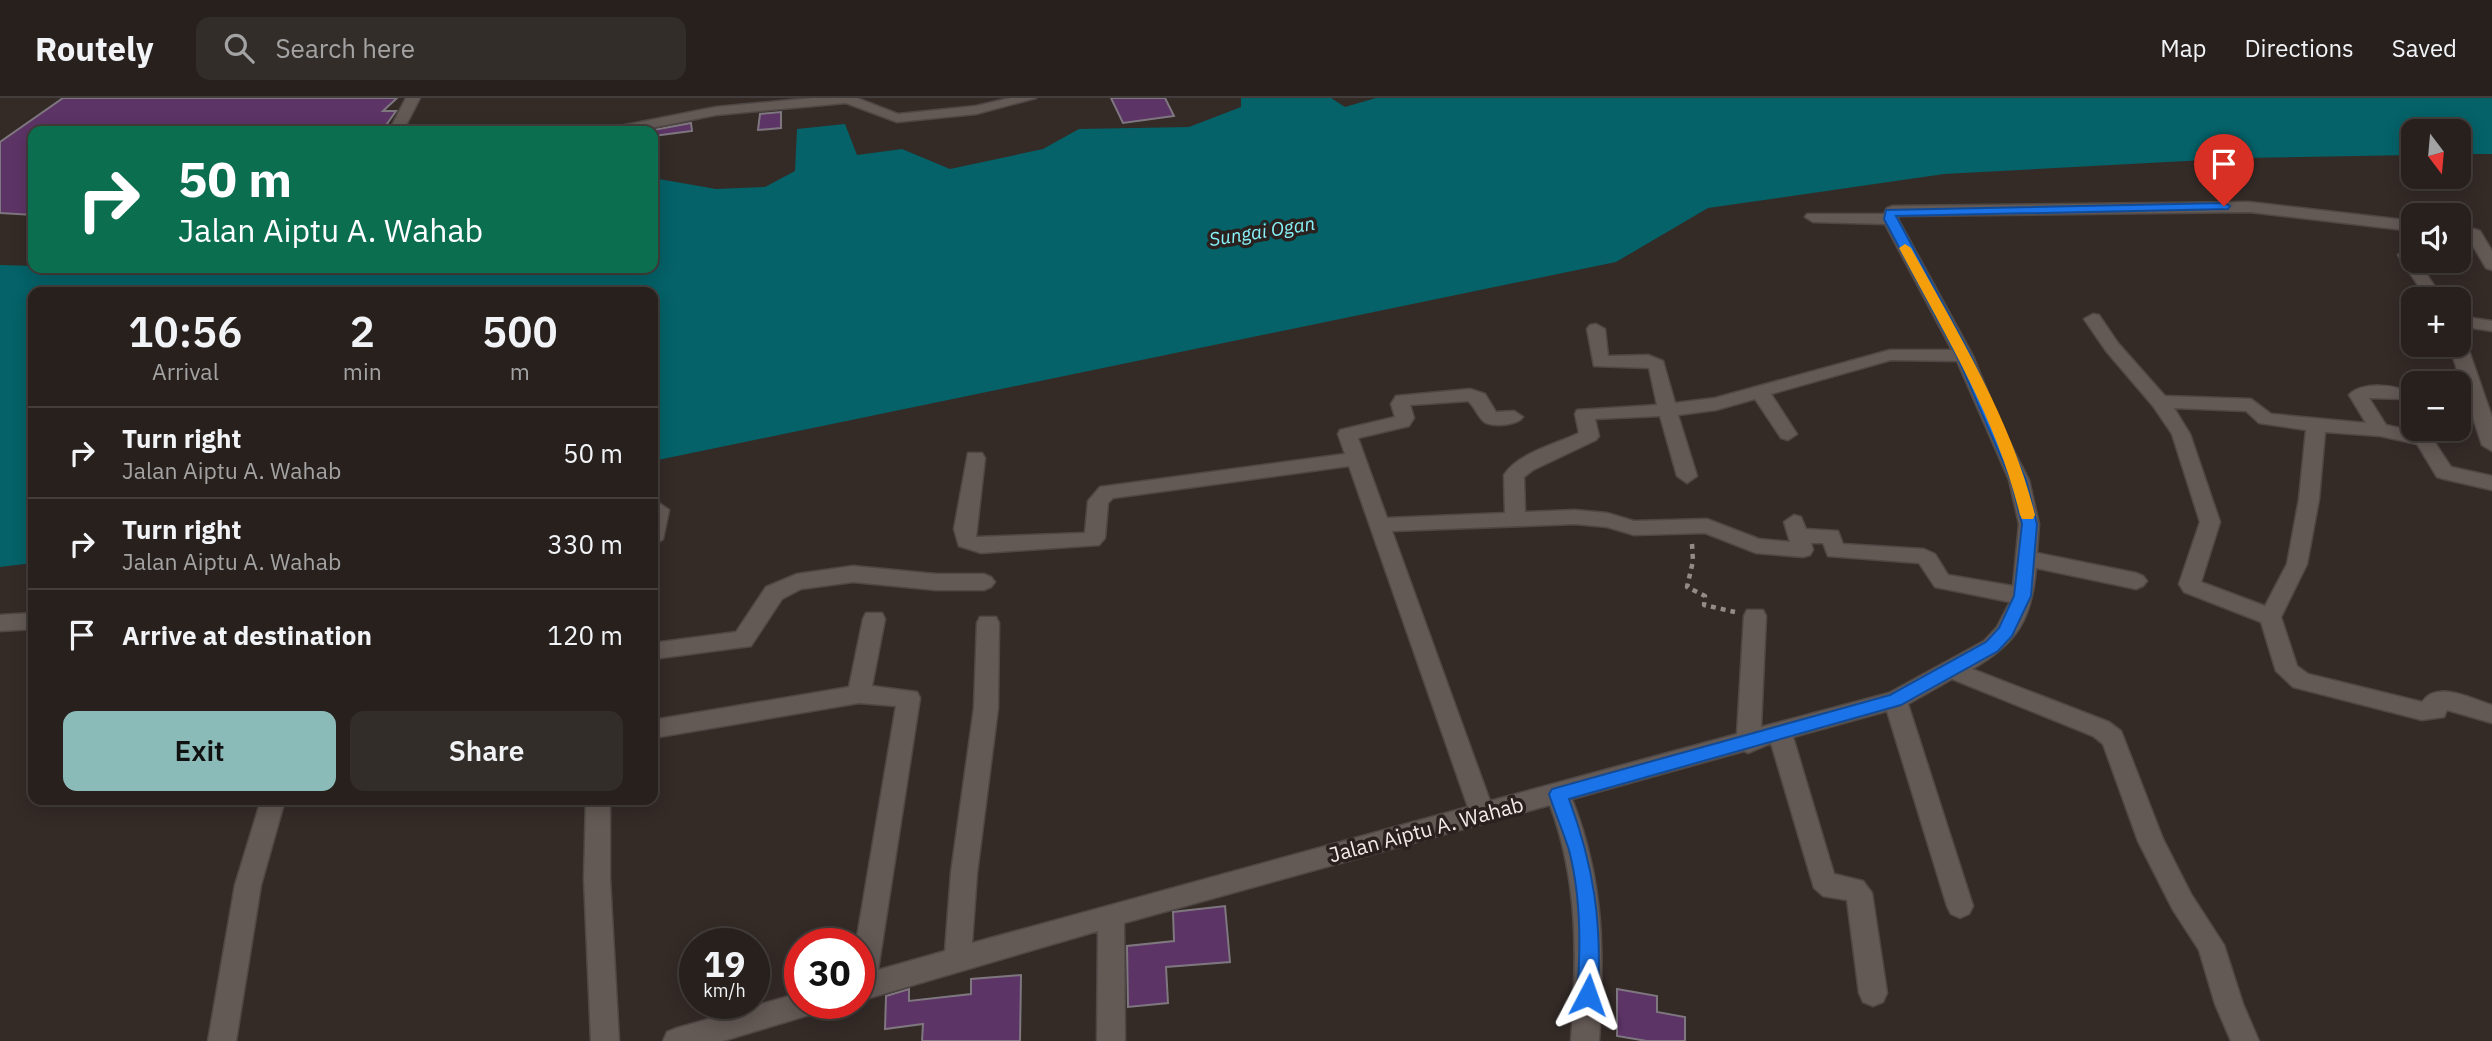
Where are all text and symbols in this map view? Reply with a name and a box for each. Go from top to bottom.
search box [196,17,686,80]
text: Routely [35,27,154,70]
icon: search [220,29,258,67]
text: Search here [276,31,415,65]
text: Map [2160,32,2206,64]
text: Directions [2244,32,2354,64]
text: Saved [2392,32,2457,64]
north arrow [2401,119,2471,189]
map controls [2401,119,2471,441]
pin [2194,134,2254,206]
icon: arrive [2205,145,2243,183]
text: 50 m [178,147,292,210]
icon: right [63,154,154,245]
button: sound [2401,203,2471,273]
text: Jalan Aiptu A. Wahab [178,209,483,251]
water label: Sungai Ogan [1207,211,1317,251]
button: + [2401,287,2471,357]
text: 10:56 [128,304,243,359]
text: 2 [350,304,375,359]
text: 500 [482,304,558,359]
text: Arrival [152,356,219,386]
text: min [343,356,382,386]
text: m [510,356,530,386]
button: − [2401,371,2471,441]
text: Turn right [122,421,241,455]
icon: right [63,434,101,472]
text: 50 m [563,436,623,470]
text: Jalan Aiptu A. Wahab [122,455,341,485]
text: Turn right [122,512,241,546]
icon: right [63,525,101,563]
text: 330 m [547,527,623,561]
text: Jalan Aiptu A. Wahab [122,546,341,576]
icon: arrive [63,616,101,654]
text: Arrive at destination [122,618,372,652]
text: 120 m [547,618,623,652]
button: Exit [63,711,336,791]
button: Share [350,711,623,791]
street label: Jalan Aiptu A. Wahab [1326,790,1526,868]
speed limit sign: 30 [784,928,875,1019]
text: 19 [703,941,746,987]
position arrow [1551,958,1625,1032]
text: km/h [703,979,746,1002]

